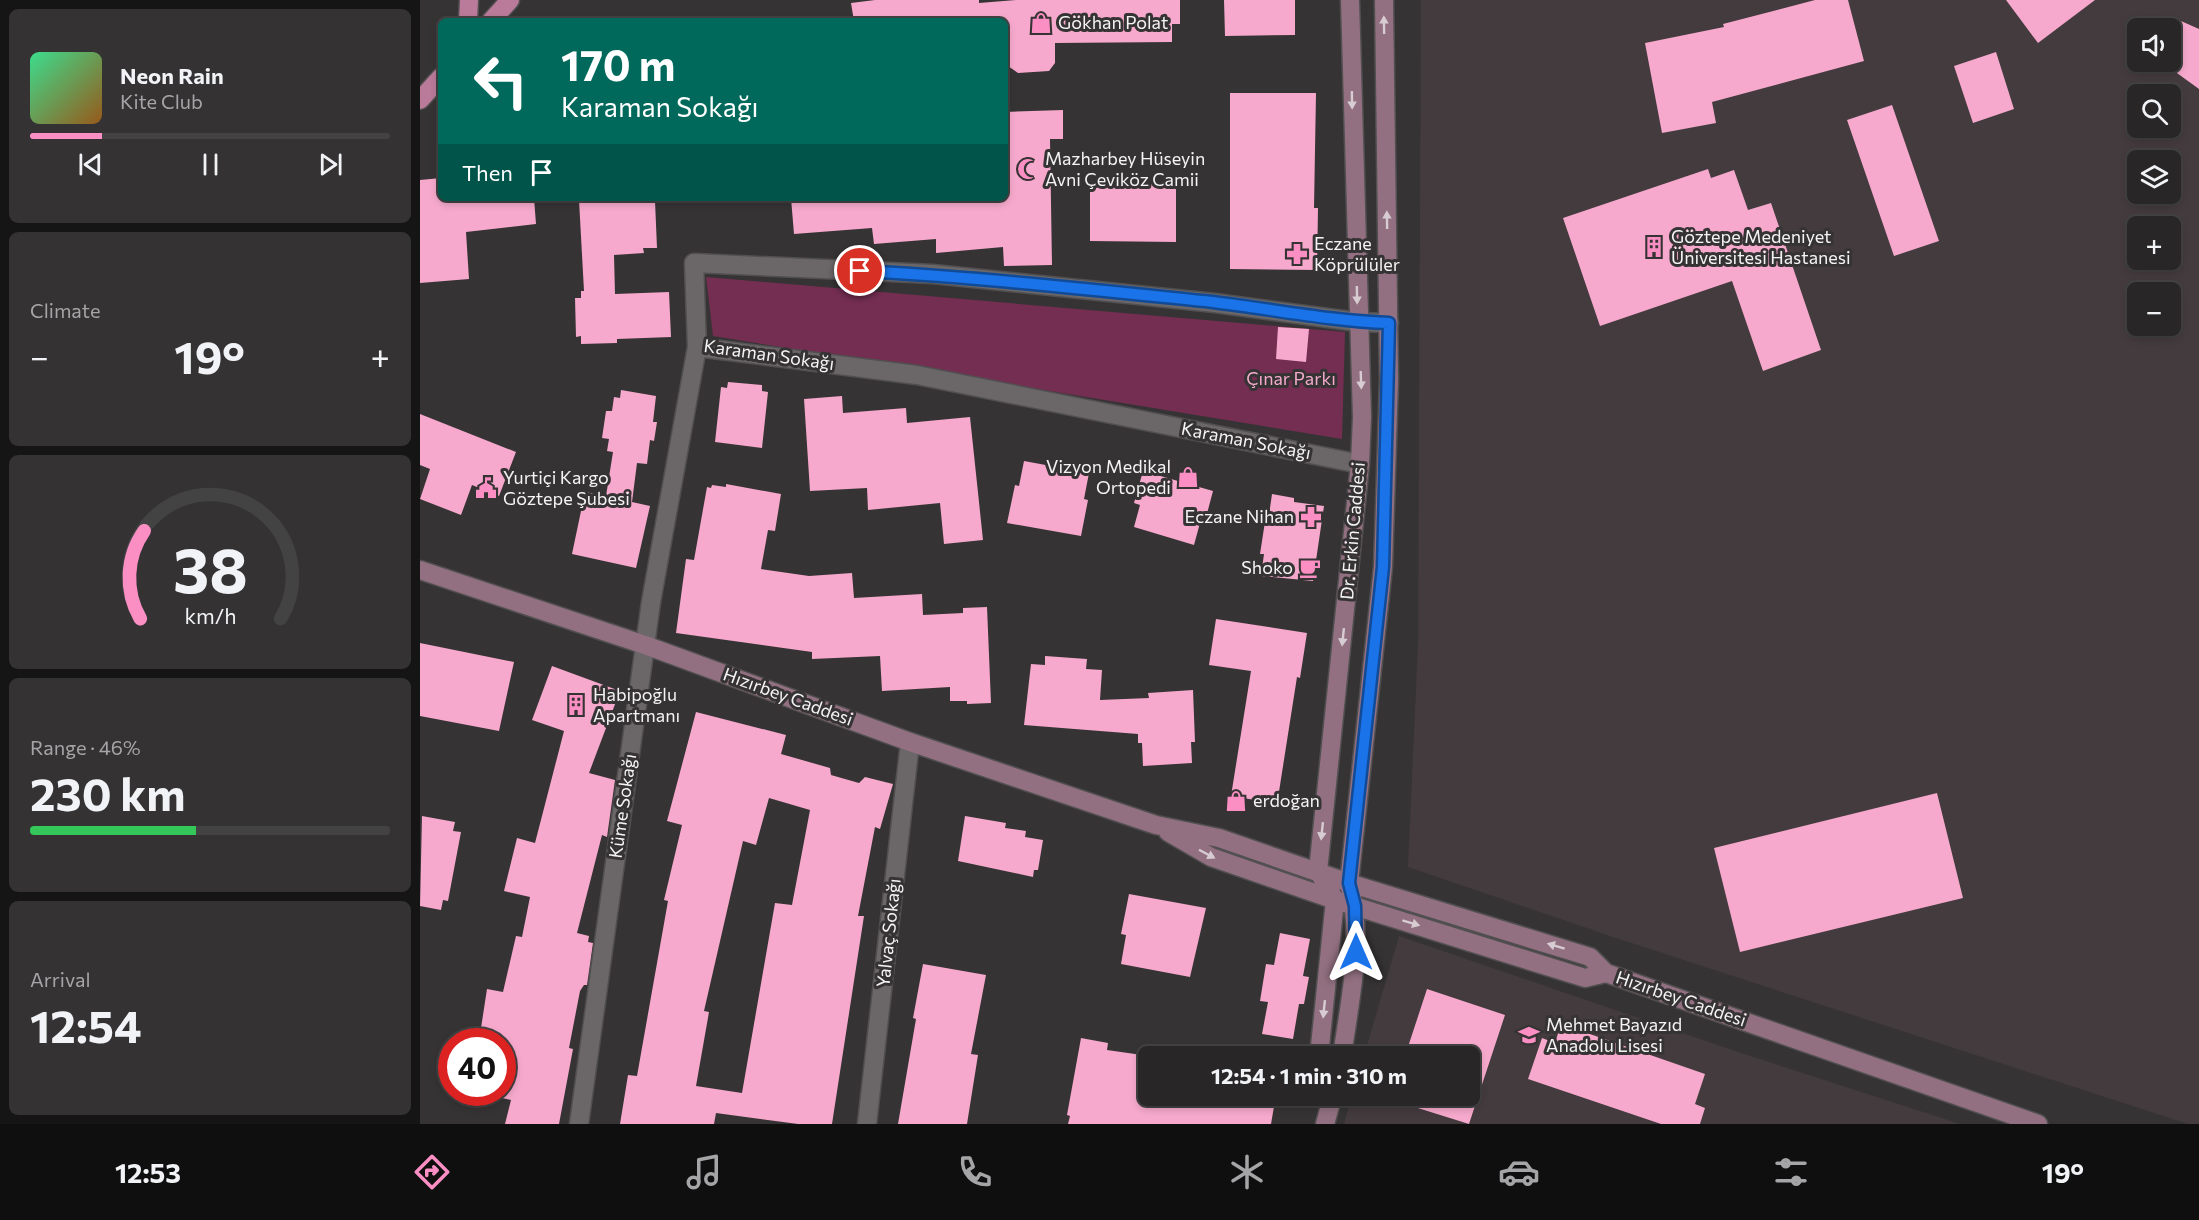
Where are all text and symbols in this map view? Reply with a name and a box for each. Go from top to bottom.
shop icon: Gökhan Polat [1029,11,1053,35]
place label: Gökhan Polat [1058,11,1168,33]
one-way arrow [1379,16,1389,35]
map controls [2127,18,2181,336]
button: sound [2127,18,2181,72]
text: 170 m [561,38,675,90]
icon: left [462,42,540,120]
text: Neon Rain [120,62,224,89]
button: search [2127,84,2181,138]
text: Kite Club [120,89,203,113]
text: Karaman Sokağı [561,90,759,123]
one-way arrow [1348,91,1357,110]
place label: Mazharbey Hüseyin Avni Çeviköz Camii [1045,147,1205,190]
icon: previous [74,148,107,181]
icon: pause [194,148,227,181]
icon: next [314,148,347,181]
button: layers [2127,150,2181,204]
icon: arrive [525,156,558,189]
mosque icon: Mazharbey Hüseyin Avni Çeviköz Camii [1016,157,1040,181]
text: Then [462,159,513,186]
one-way arrow [1382,211,1392,230]
button: + [2127,216,2181,270]
place label: Göztepe Medeniyet Üniversitesi Hastanesi [1671,225,1851,268]
place label: Eczane Köprülüler [1314,232,1400,275]
building icon: Göztepe Medeniyet Üniversitesi Hastanesi [1642,235,1666,259]
pharmacy icon: Eczane Köprülüler [1285,242,1309,266]
pin [834,245,885,296]
icon: arrive [843,254,876,287]
button: − [2127,282,2181,336]
one-way arrow [1353,286,1362,305]
text: Climate [30,298,100,322]
text: 19° [174,328,245,383]
street label: Karaman Sokağı [702,334,836,374]
text: − [30,335,49,376]
text: + [371,335,390,376]
park label: Çınar Parkı [1246,367,1336,389]
one-way arrow [1356,371,1366,390]
street label: Karaman Sokağı [1179,417,1313,463]
place label: Vizyon Medikal Ortopedi [1046,455,1171,498]
street label: Dr. Erkin Caddesi [1335,461,1369,601]
shop icon: Vizyon Medikal Ortopedi [1176,465,1200,489]
place label: Yurtiçi Kargo Göztepe Şubesi [503,466,630,509]
public building icon: Yurtiçi Kargo Göztepe Şubesi [474,476,498,500]
place label: Eczane Nihan [1185,505,1294,527]
pharmacy icon: Eczane Nihan [1299,505,1323,529]
text: 38 [173,530,247,606]
place label: Shoko [1241,556,1293,578]
cafe icon: Shoko [1298,556,1322,580]
text: km/h [184,602,236,628]
one-way arrow [1338,628,1348,647]
street label: Hızırbey Caddesi [720,662,856,730]
place label: Habipoğlu Apartmanı [593,683,680,726]
building icon: Habipoğlu Apartmanı [564,693,588,717]
text: Range · 46% [30,735,141,759]
street label: Küme Sokağı [604,752,640,860]
text: 230 km [30,765,185,820]
shop icon: erdoğan [1224,789,1248,813]
place label: erdoğan [1253,789,1320,811]
one-way arrow [1317,822,1327,841]
one-way arrow [1198,849,1215,859]
street label: Yalvaç Sokağı [871,877,905,989]
one-way arrow [1402,919,1420,929]
position arrow [1324,920,1388,984]
one-way arrow [1547,941,1565,950]
street label: Hızırbey Caddesi [1613,965,1749,1031]
text: Arrival [30,967,91,991]
text: 12:54 [30,997,142,1052]
one-way arrow [1319,1000,1328,1019]
place label: Mehmet Bayazıd Anadolu Lisesi [1546,1013,1682,1056]
school or university icon: Mehmet Bayazıd Anadolu Lisesi [1517,1023,1541,1047]
speed limit sign: 40 [438,1028,516,1106]
text: 12:54 · 1 min · 310 m [1211,1062,1407,1089]
icon: directions [411,1151,453,1193]
icon: music [683,1151,725,1193]
icon: phone [954,1151,996,1193]
icon: climate [1226,1151,1268,1193]
icon: car [1498,1151,1540,1193]
icon: filters [1770,1151,1812,1193]
text: 12:53 [115,1156,181,1189]
text: 19° [2042,1156,2084,1189]

